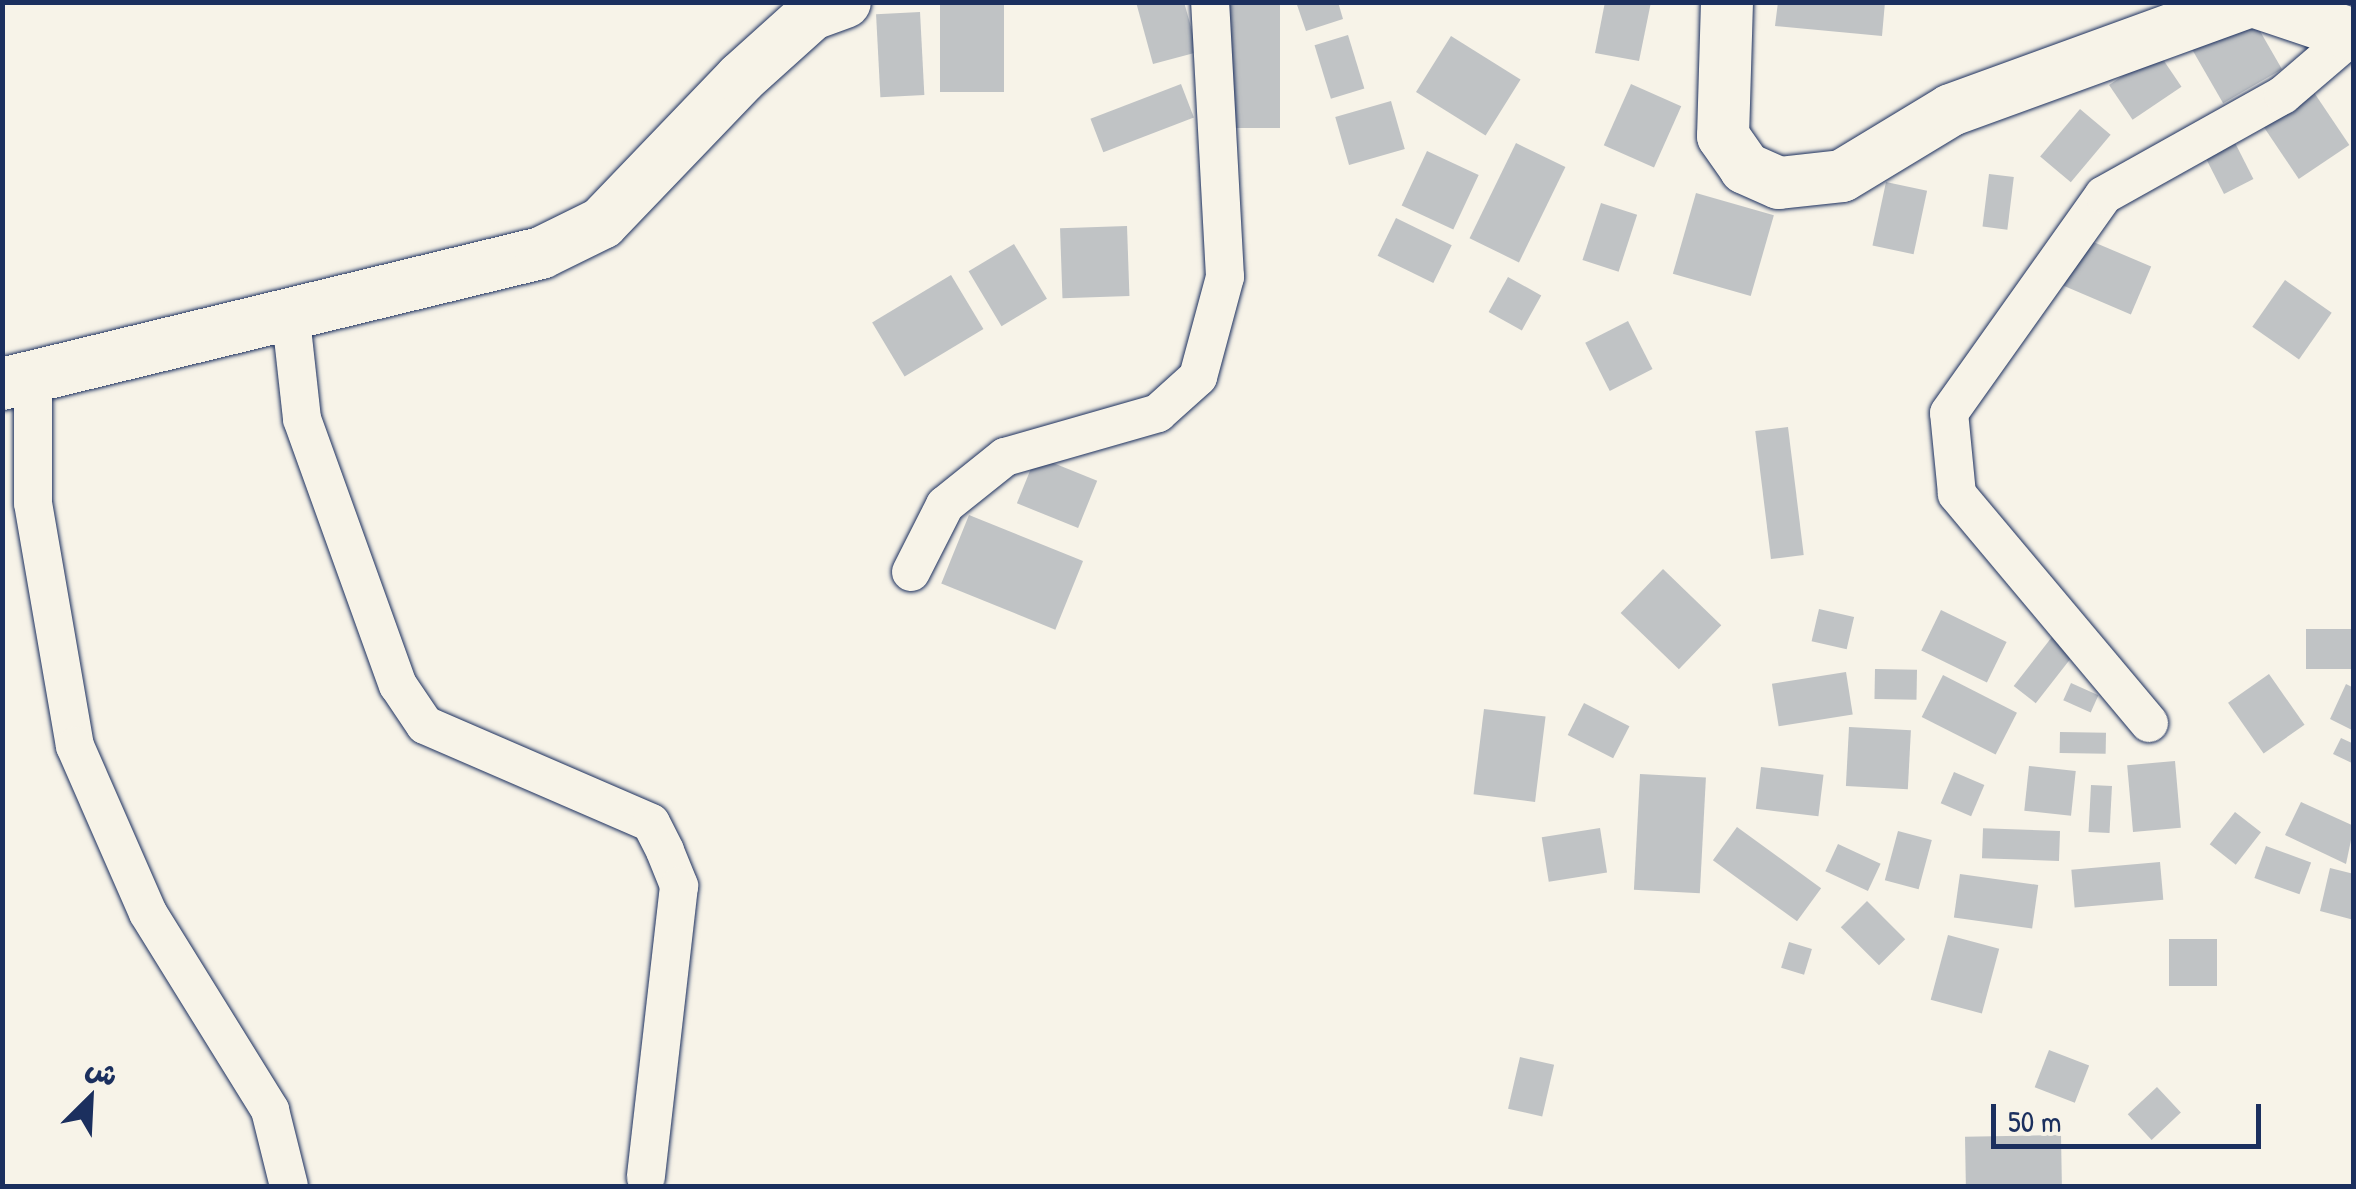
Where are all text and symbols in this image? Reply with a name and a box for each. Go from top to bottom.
text: ش [80,1048,124,1095]
north arrow [40,1049,140,1149]
scale bar [1996,1084,2266,1146]
text: 50 m [2008,1101,2061,1141]

